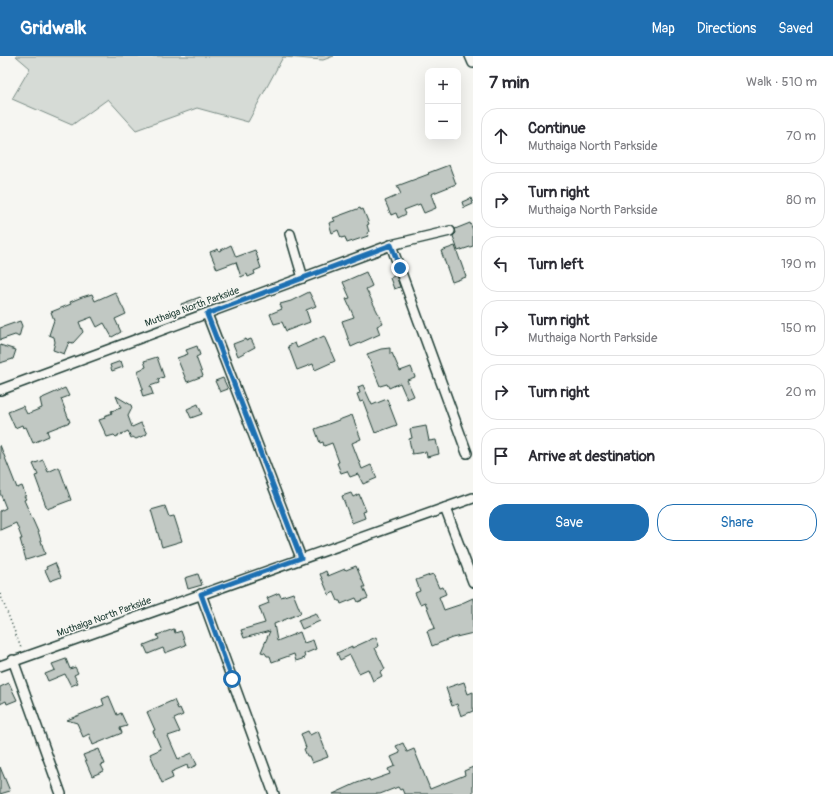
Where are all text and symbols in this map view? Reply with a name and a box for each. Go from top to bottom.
text: Gridwalk [20,16,86,40]
text: Map [652,20,675,37]
text: Directions [697,20,756,37]
text: Saved [778,20,813,37]
map controls [425,68,461,140]
button: + [425,68,461,104]
text: 7 min [489,72,529,93]
text: Walk · 510 m [746,74,817,90]
button: − [425,104,461,140]
text: Continue [528,119,586,138]
icon: ahead [490,125,512,147]
text: 70 m [786,128,816,144]
text: Muthaiga North Parkside [528,138,657,154]
text: Turn right [528,183,589,202]
icon: right [490,189,512,211]
text: 80 m [786,192,816,208]
text: Muthaiga North Parkside [528,202,657,218]
icon: left [490,253,512,275]
text: Turn left [528,255,584,274]
text: 190 m [781,256,816,272]
route end [391,259,409,277]
street label: Muthaiga North Parkside [143,284,241,330]
text: Turn right [528,311,589,330]
icon: right [490,317,512,339]
text: 150 m [781,320,816,336]
text: Muthaiga North Parkside [528,330,657,346]
icon: right [490,381,512,403]
text: Turn right [528,383,589,402]
text: 20 m [785,384,816,400]
icon: arrive [490,445,512,467]
text: Arrive at destination [528,447,655,466]
button: Save [489,504,649,541]
button: Share [657,504,817,541]
street label: Muthaiga North Parkside [55,594,153,640]
route start [223,670,241,688]

